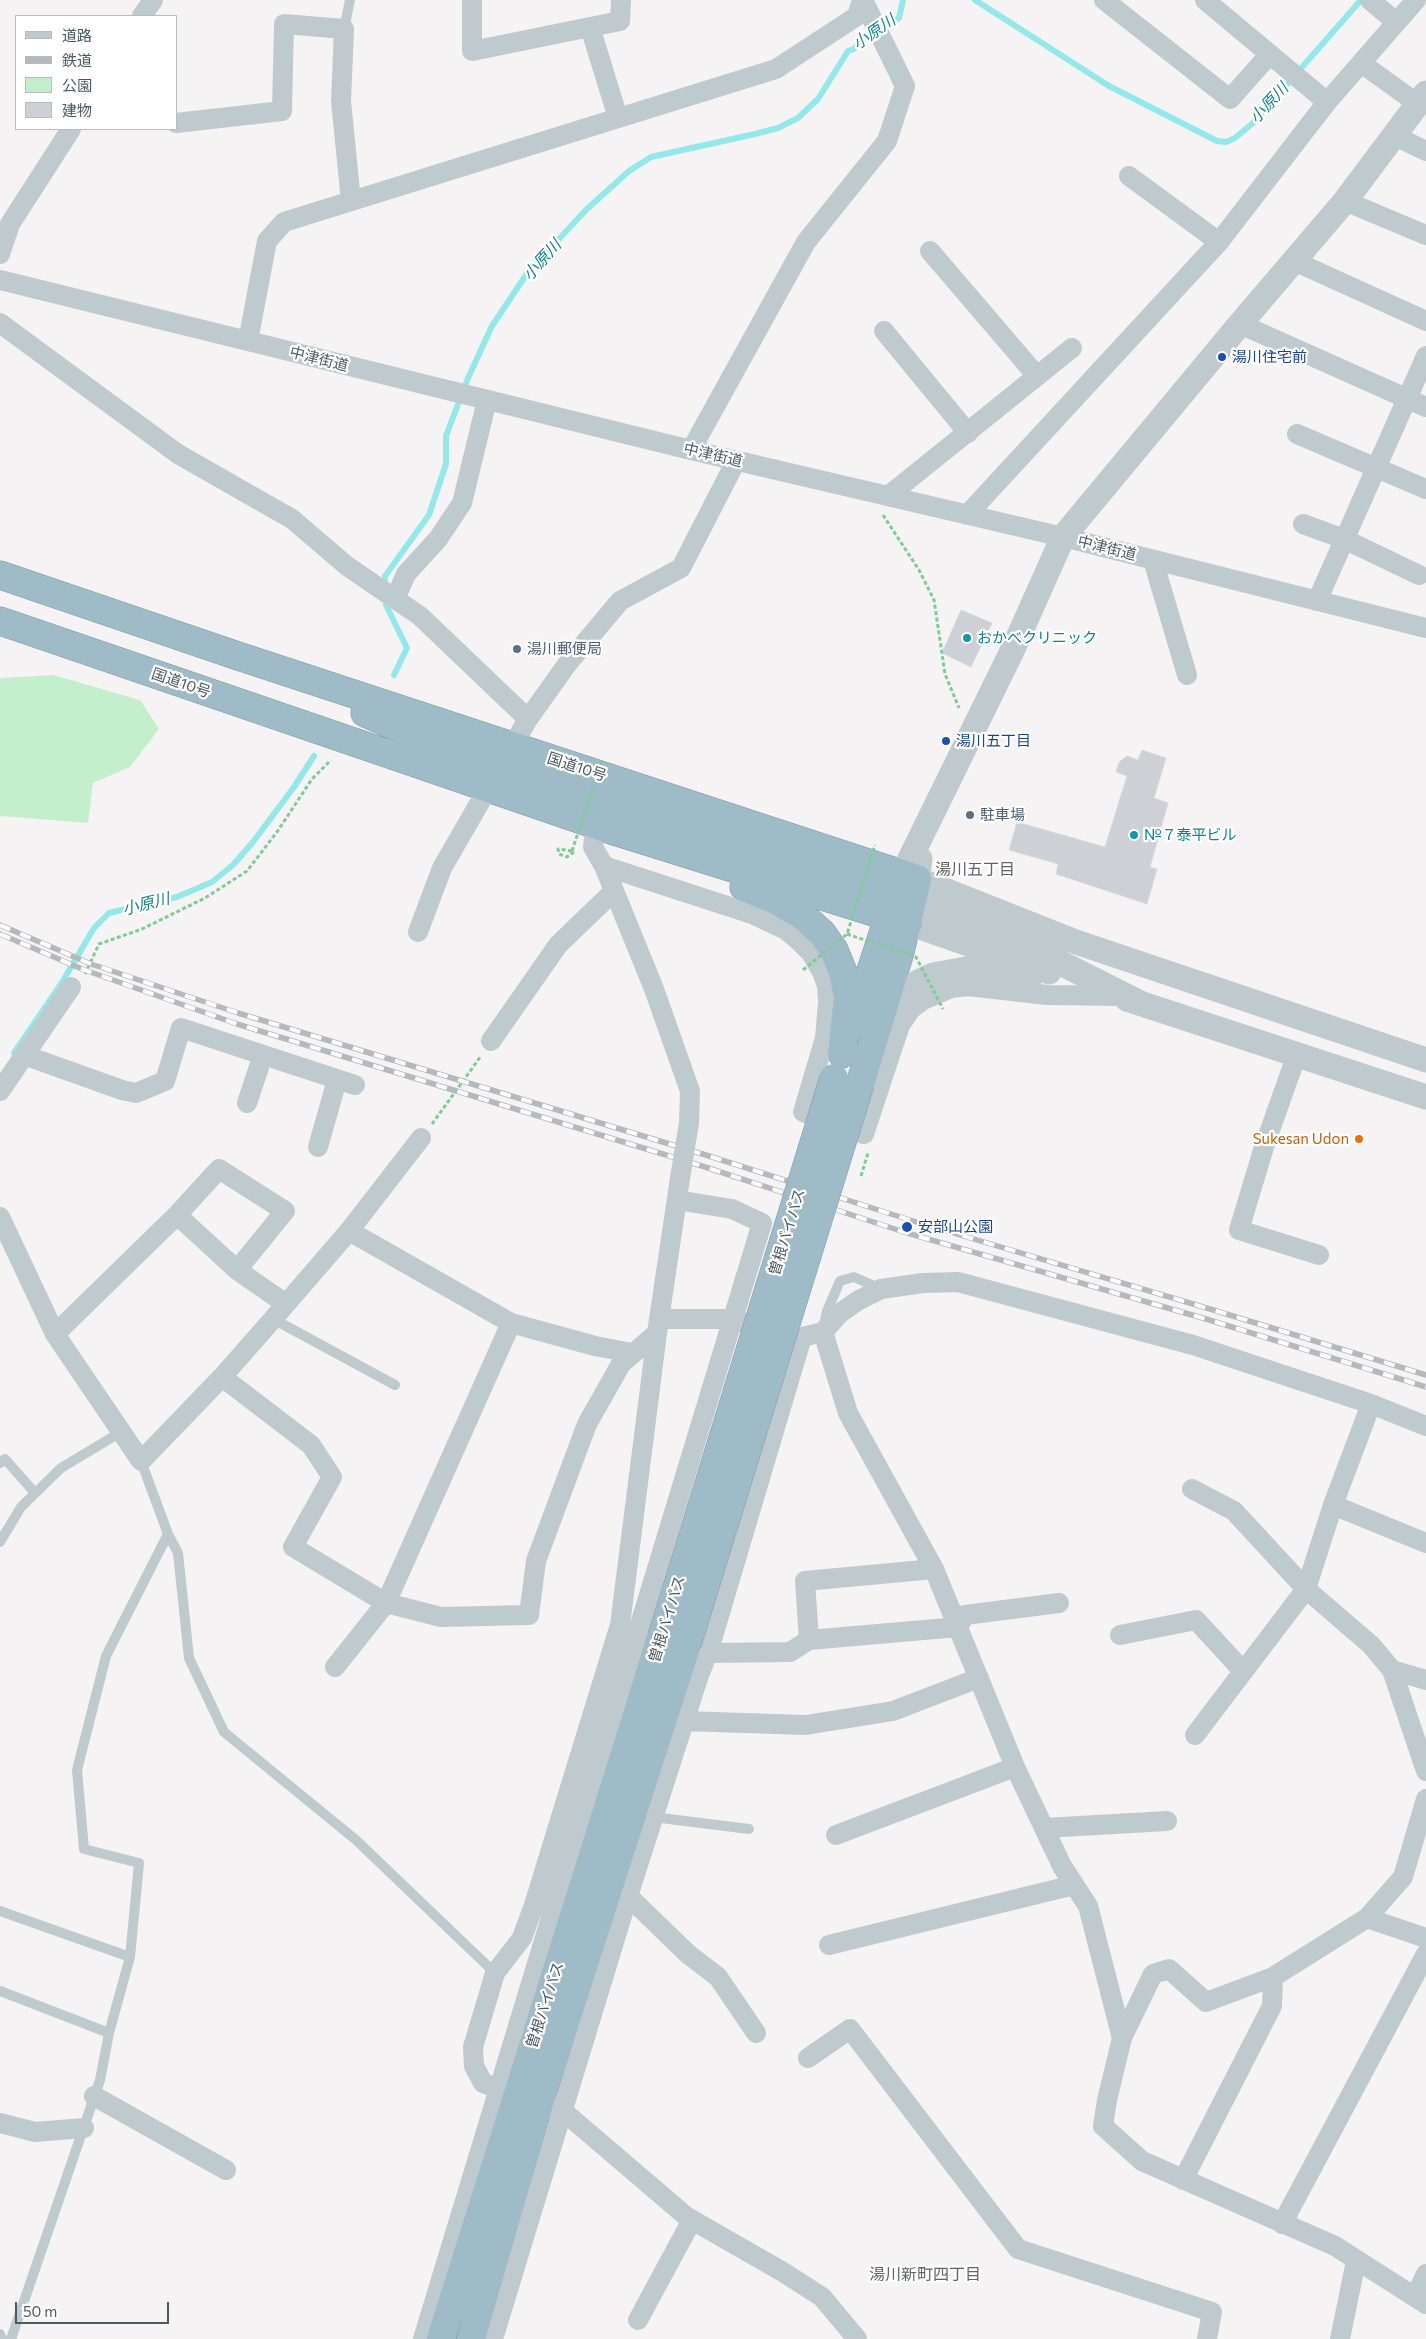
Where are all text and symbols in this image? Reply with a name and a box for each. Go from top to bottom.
water label: 小原川 [849,10,899,54]
legend [15,15,178,130]
text: 道路 [62,26,92,44]
text: 鉄道 [62,51,92,69]
text: 公園 [62,76,92,94]
water label: 小原川 [1246,79,1292,127]
text: 建物 [62,101,92,119]
water label: 小原川 [519,236,565,284]
street label: 中津街道 [288,343,350,375]
place label: 湯川住宅前 [1232,348,1307,366]
marker: 湯川住宅前 [1216,351,1228,363]
street label: 中津街道 [682,439,744,471]
street label: 中津街道 [1076,532,1138,564]
place label: おかべクリニック [977,629,1097,647]
marker: おかべクリニック [961,632,973,644]
place label: 湯川郵便局 [527,640,602,658]
marker: 湯川郵便局 [511,643,523,655]
street label: 国道10号 [149,665,213,701]
place label: 湯川五丁目 [956,732,1031,750]
marker: 湯川五丁目 [940,735,952,747]
street label: 国道10号 [545,749,609,785]
place label: 駐車場 [980,806,1025,824]
marker: 駐車場 [964,809,976,821]
place label: №７泰平ビル [1144,826,1237,844]
marker: №７泰平ビル [1128,829,1140,841]
district label: 湯川五丁目 [935,860,1015,880]
water label: 小原川 [120,889,172,919]
place label: Sukesan Udon [1253,1130,1349,1148]
marker: Sukesan Udon [1353,1133,1365,1145]
street label: 曽根バイパス [765,1186,809,1278]
place label: 安部山公園 [918,1218,993,1236]
marker: 安部山公園 [900,1220,914,1234]
street label: 曽根バイパス [645,1573,689,1665]
street label: 曽根バイパス [523,1959,567,2051]
district label: 湯川新町四丁目 [869,2265,981,2285]
scale bar [18,2292,171,2324]
text: 50 m [23,2302,57,2320]

